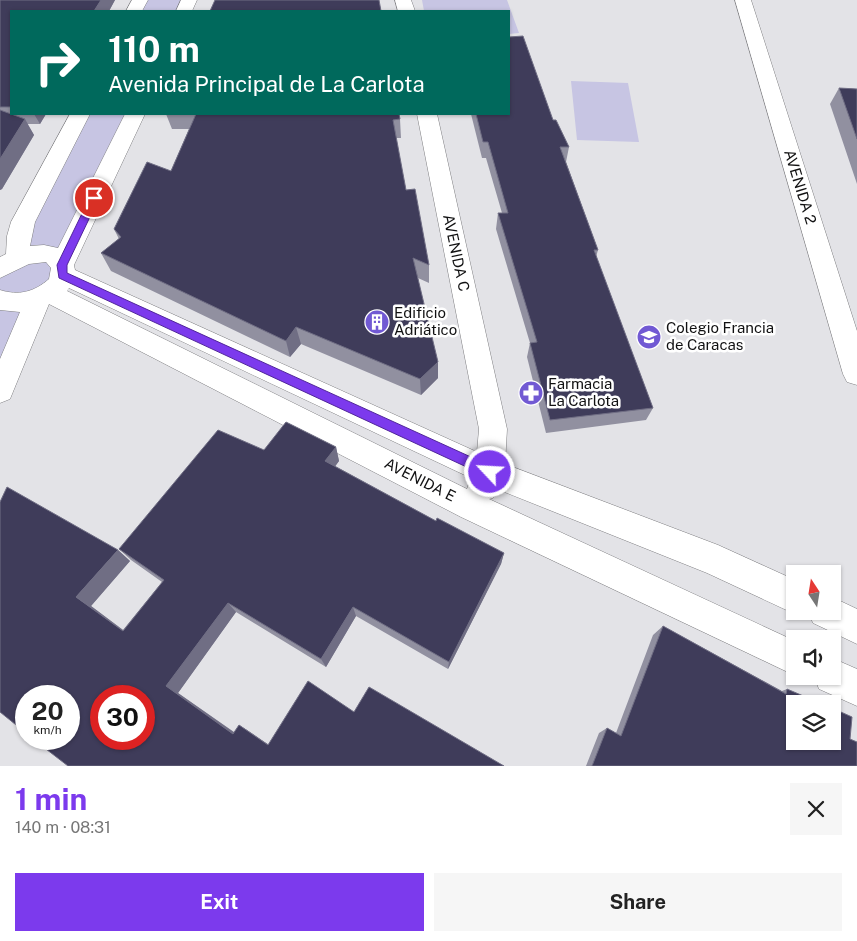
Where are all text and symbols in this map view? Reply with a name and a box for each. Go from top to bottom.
text: 110 m [108,29,200,70]
icon: right [25,30,90,95]
text: Avenida Principal de La Carlota [108,71,425,97]
street label: AVENIDA 2 [781,147,820,226]
pin [73,177,115,219]
icon: arrive [80,184,108,212]
street label: AVENIDA C [440,213,473,293]
place label: Edificio Adriático [394,304,457,338]
building icon: Edificio Adriático [364,309,390,335]
place label: Colegio Francia de Caracas [666,319,774,353]
school or university icon: Colegio Francia de Caracas [636,324,662,350]
place label: Farmacia La Carlota [548,375,619,409]
pharmacy icon: Farmacia La Carlota [518,380,544,406]
position arrow [463,445,515,497]
street label: AVENIDA E [382,454,459,505]
north arrow [786,565,841,620]
map controls [786,565,841,750]
button: sound [786,630,841,685]
speed limit sign: 30 [90,685,155,750]
button: layers [786,695,841,750]
text: 20 [32,696,64,726]
text: km/h [33,723,62,737]
text: 1 min [15,781,87,817]
button: close [790,783,842,835]
text: 140 m · 08:31 [15,818,111,837]
button: Exit [15,873,424,931]
button: Share [434,873,842,931]

